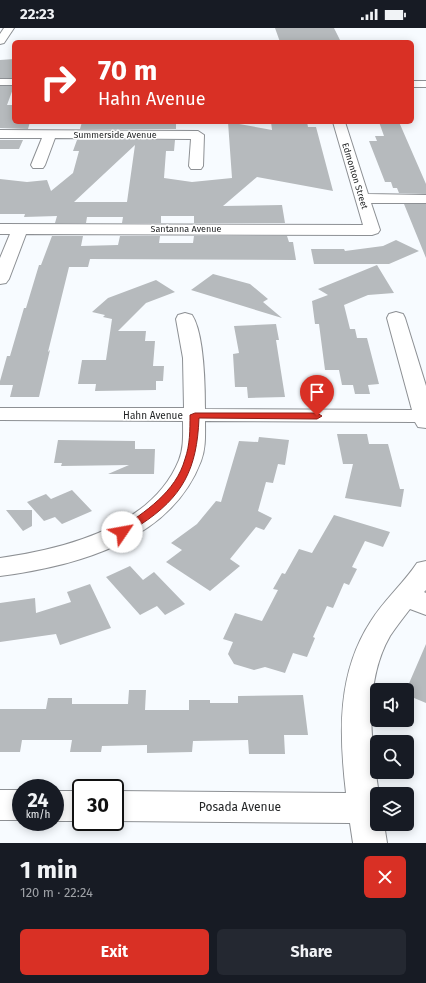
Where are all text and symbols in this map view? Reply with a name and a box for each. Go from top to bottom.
text: 22:23 [20,5,55,23]
text: 70 m [98,54,157,87]
icon: right [32,56,84,108]
text: Hahn Avenue [98,88,206,110]
street label: Summerside Avenue [73,130,157,140]
street label: Edmonton Street [340,142,370,211]
street label: Santanna Avenue [151,224,222,234]
pin [300,375,334,416]
icon: arrive [306,381,328,403]
street label: Hahn Avenue [123,410,183,422]
position arrow [101,511,143,553]
map controls [370,683,414,831]
button: sound [370,683,414,727]
button: search [370,735,414,779]
speed limit sign: 30 [72,779,124,831]
button: layers [370,787,414,831]
text: 24 [27,788,49,812]
street label: Posada Avenue [199,800,281,814]
text: km/h [26,809,50,821]
text: 1 min [20,856,78,884]
button: close [364,856,406,898]
text: 120 m · 22:24 [20,885,93,900]
button: Exit [20,929,209,975]
button: Share [217,929,406,975]

